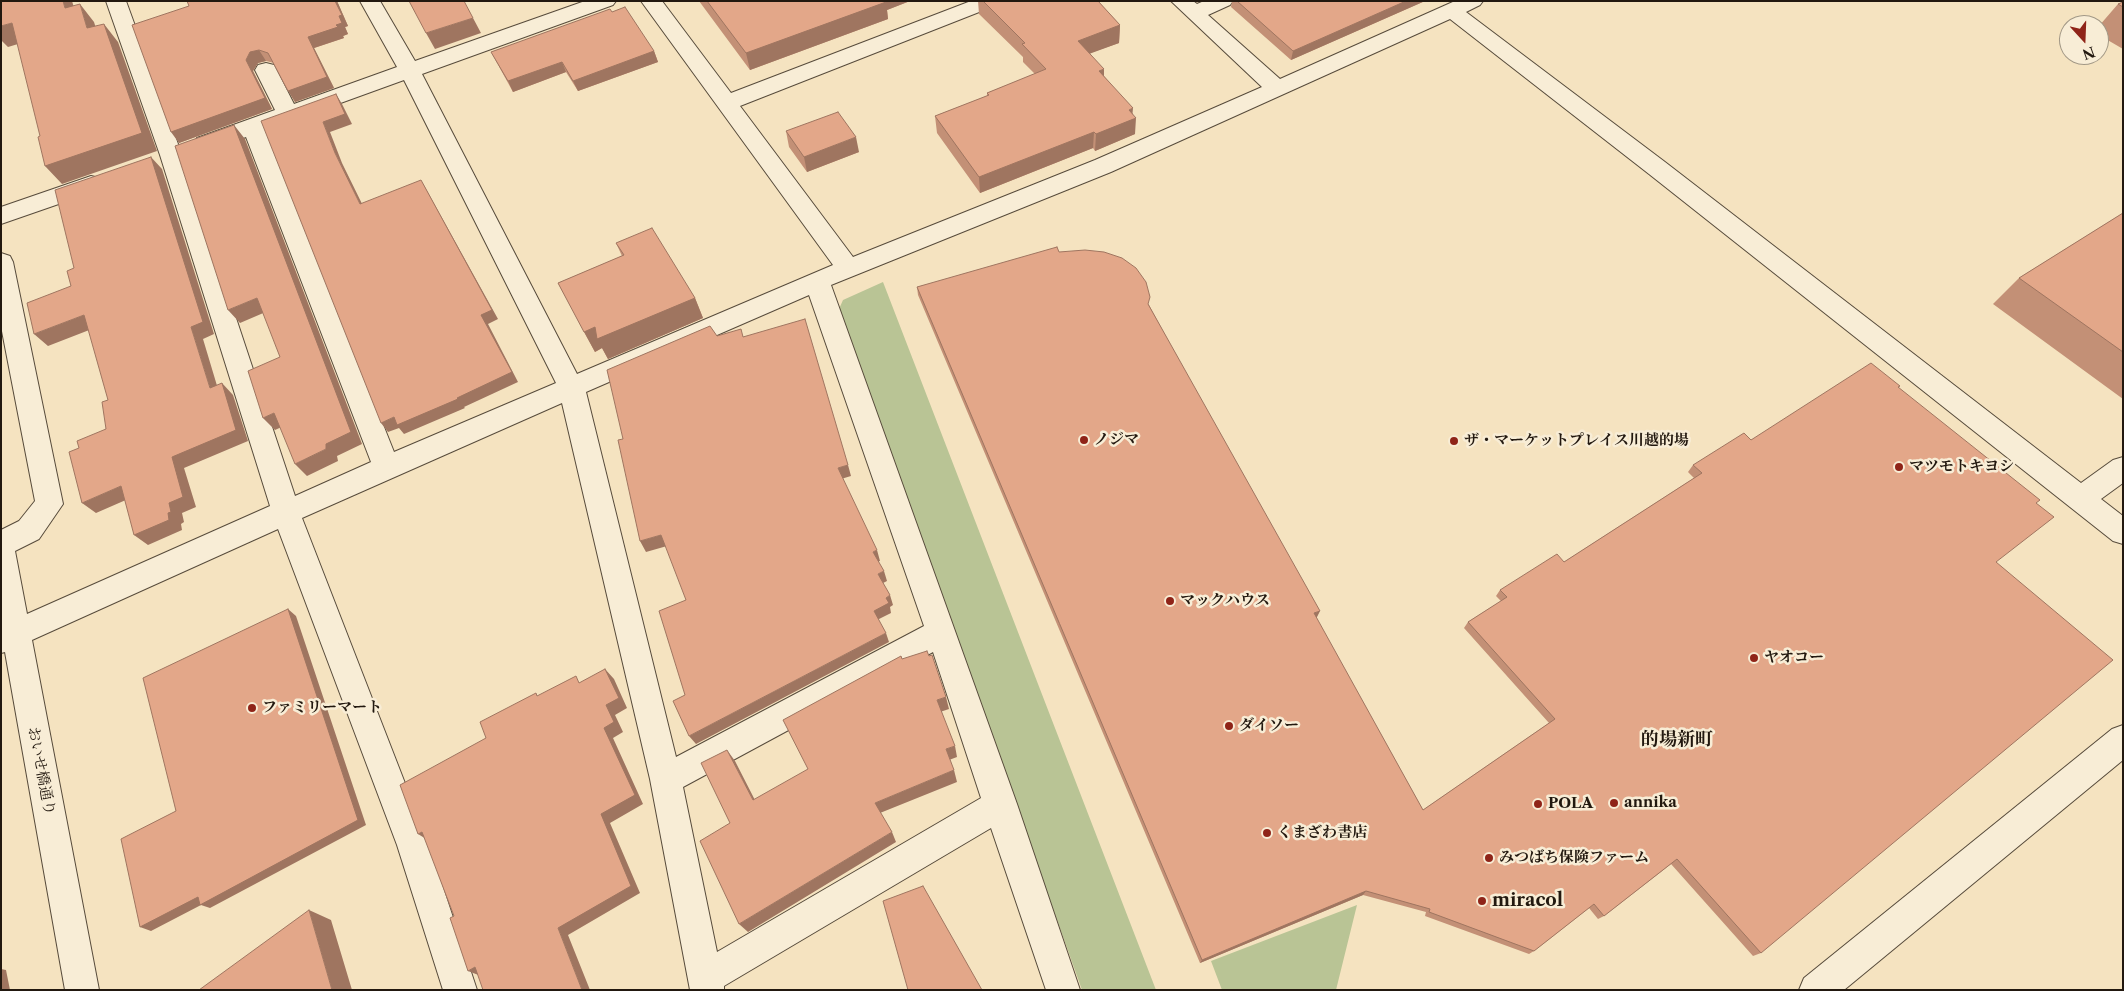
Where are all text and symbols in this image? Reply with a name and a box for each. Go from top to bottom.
north arrow [2059,15,2109,65]
text: N [2080,43,2098,64]
place label: ノジマ [1094,431,1139,449]
place label: ザ・マーケットプレイス川越的場 [1464,432,1689,450]
marker: ノジマ [1078,434,1090,446]
marker: ザ・マーケットプレイス川越的場 [1448,435,1460,447]
place label: マツモトキヨシ [1909,458,2014,476]
marker: マツモトキヨシ [1893,461,1905,473]
place label: マックハウス [1180,592,1270,610]
marker: マックハウス [1164,595,1176,607]
place label: ヤオコー [1764,649,1824,667]
marker: ヤオコー [1748,652,1760,664]
place label: ファミリーマート [262,699,382,717]
marker: ファミリーマート [246,702,258,714]
place label: ダイソー [1239,717,1299,735]
marker: ダイソー [1223,720,1235,732]
street label: おいせ橋通り [24,725,58,817]
district label: 的場新町 [1641,729,1713,751]
place label: annika [1624,794,1677,812]
place label: POLA [1548,795,1593,813]
marker: annika [1608,797,1620,809]
marker: POLA [1532,798,1544,810]
place label: くまざわ書店 [1277,824,1367,842]
marker: くまざわ書店 [1261,827,1273,839]
place label: みつばち保険ファーム [1499,849,1649,867]
marker: みつばち保険ファーム [1483,852,1495,864]
place label: miracol [1492,890,1563,912]
marker: miracol [1476,895,1488,907]

